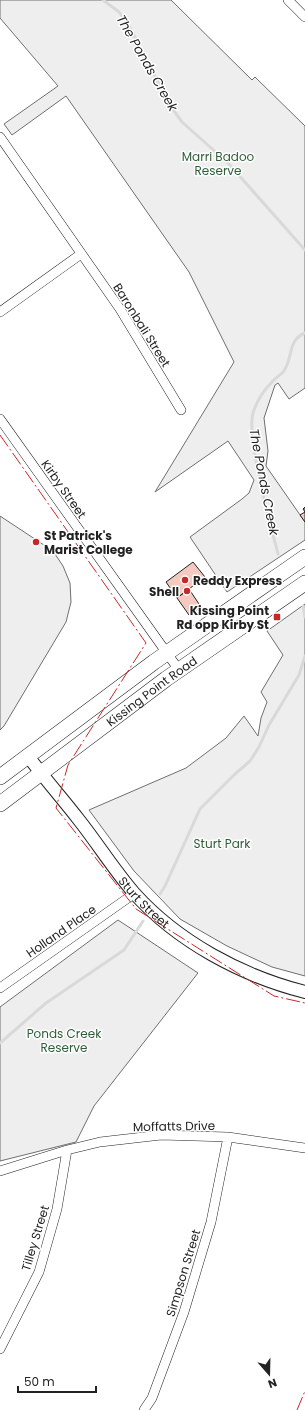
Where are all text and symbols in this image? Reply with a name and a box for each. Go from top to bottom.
water label: The Ponds Creek [112,11,183,116]
park label: Marri Badoo Reserve [182,148,255,179]
street label: Baronbali Street [109,280,175,370]
water label: The Ponds Creek [244,427,284,538]
street label: Kirby Street [38,456,90,522]
place label: St Patrick's Marist College [44,527,133,558]
marker: St Patrick's Marist College [31,537,41,547]
place label: Reddy Express [193,572,283,589]
marker: Reddy Express [180,575,190,585]
place label: Shell [149,583,179,600]
marker: Shell [182,586,192,596]
place label: Kissing Point Rd opp Kirby St [176,602,269,633]
marker: Kissing Point Rd opp Kirby St [272,612,282,622]
street label: Kissing Point Road [102,652,200,730]
park label: Sturt Park [194,835,251,852]
street label: Sturt Street [115,873,174,932]
street label: Holland Place [23,901,99,961]
park label: Ponds Creek Reserve [27,1025,102,1056]
street label: Moffatts Drive [133,1117,215,1135]
street label: Tilley Street [17,1203,53,1273]
street label: Simpson Street [162,1227,204,1319]
north arrow [249,1354,289,1394]
scale bar [18,1368,96,1394]
text: 50 m [24,1373,55,1390]
text: N [266,1374,279,1392]

